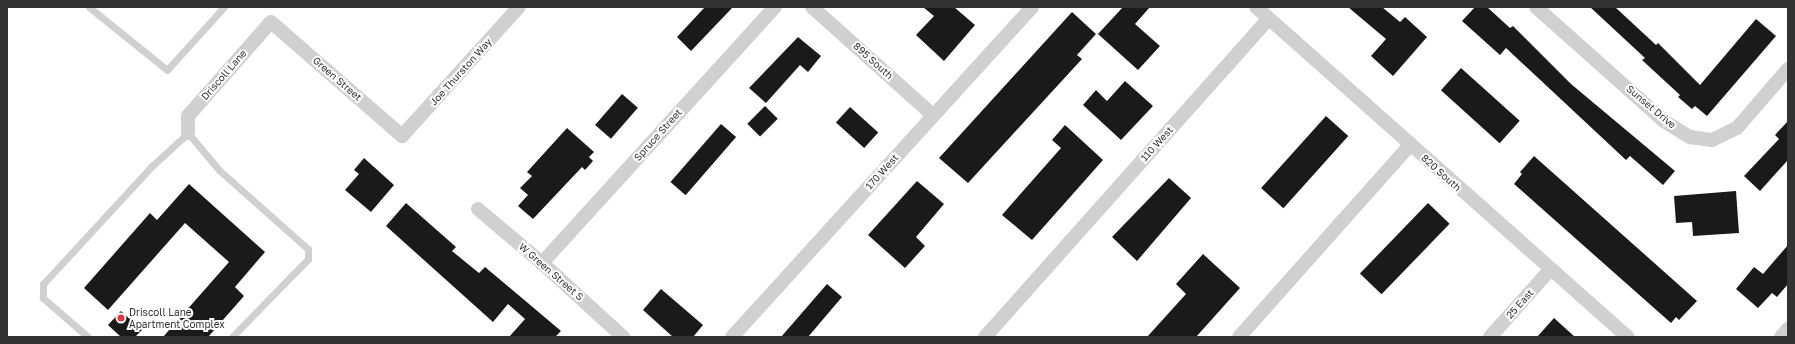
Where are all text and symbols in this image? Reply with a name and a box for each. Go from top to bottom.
street label: Joe Thurston Way [428,36,494,108]
street label: 895 South [851,40,895,82]
street label: Driscoll Lane [199,47,249,103]
street label: Green Street [310,55,364,103]
street label: Sunset Drive [1624,83,1678,131]
street label: Spruce Street [632,107,684,163]
street label: 110 West [1138,124,1176,164]
street label: 170 West [863,152,901,192]
street label: 820 South [1419,152,1463,194]
street label: W Green Street S [516,241,586,303]
street label: 25 East [1504,287,1536,321]
place label: Driscoll Lane Apartment Complex [129,306,225,330]
marker: Driscoll Lane Apartment Complex [116,313,126,323]

